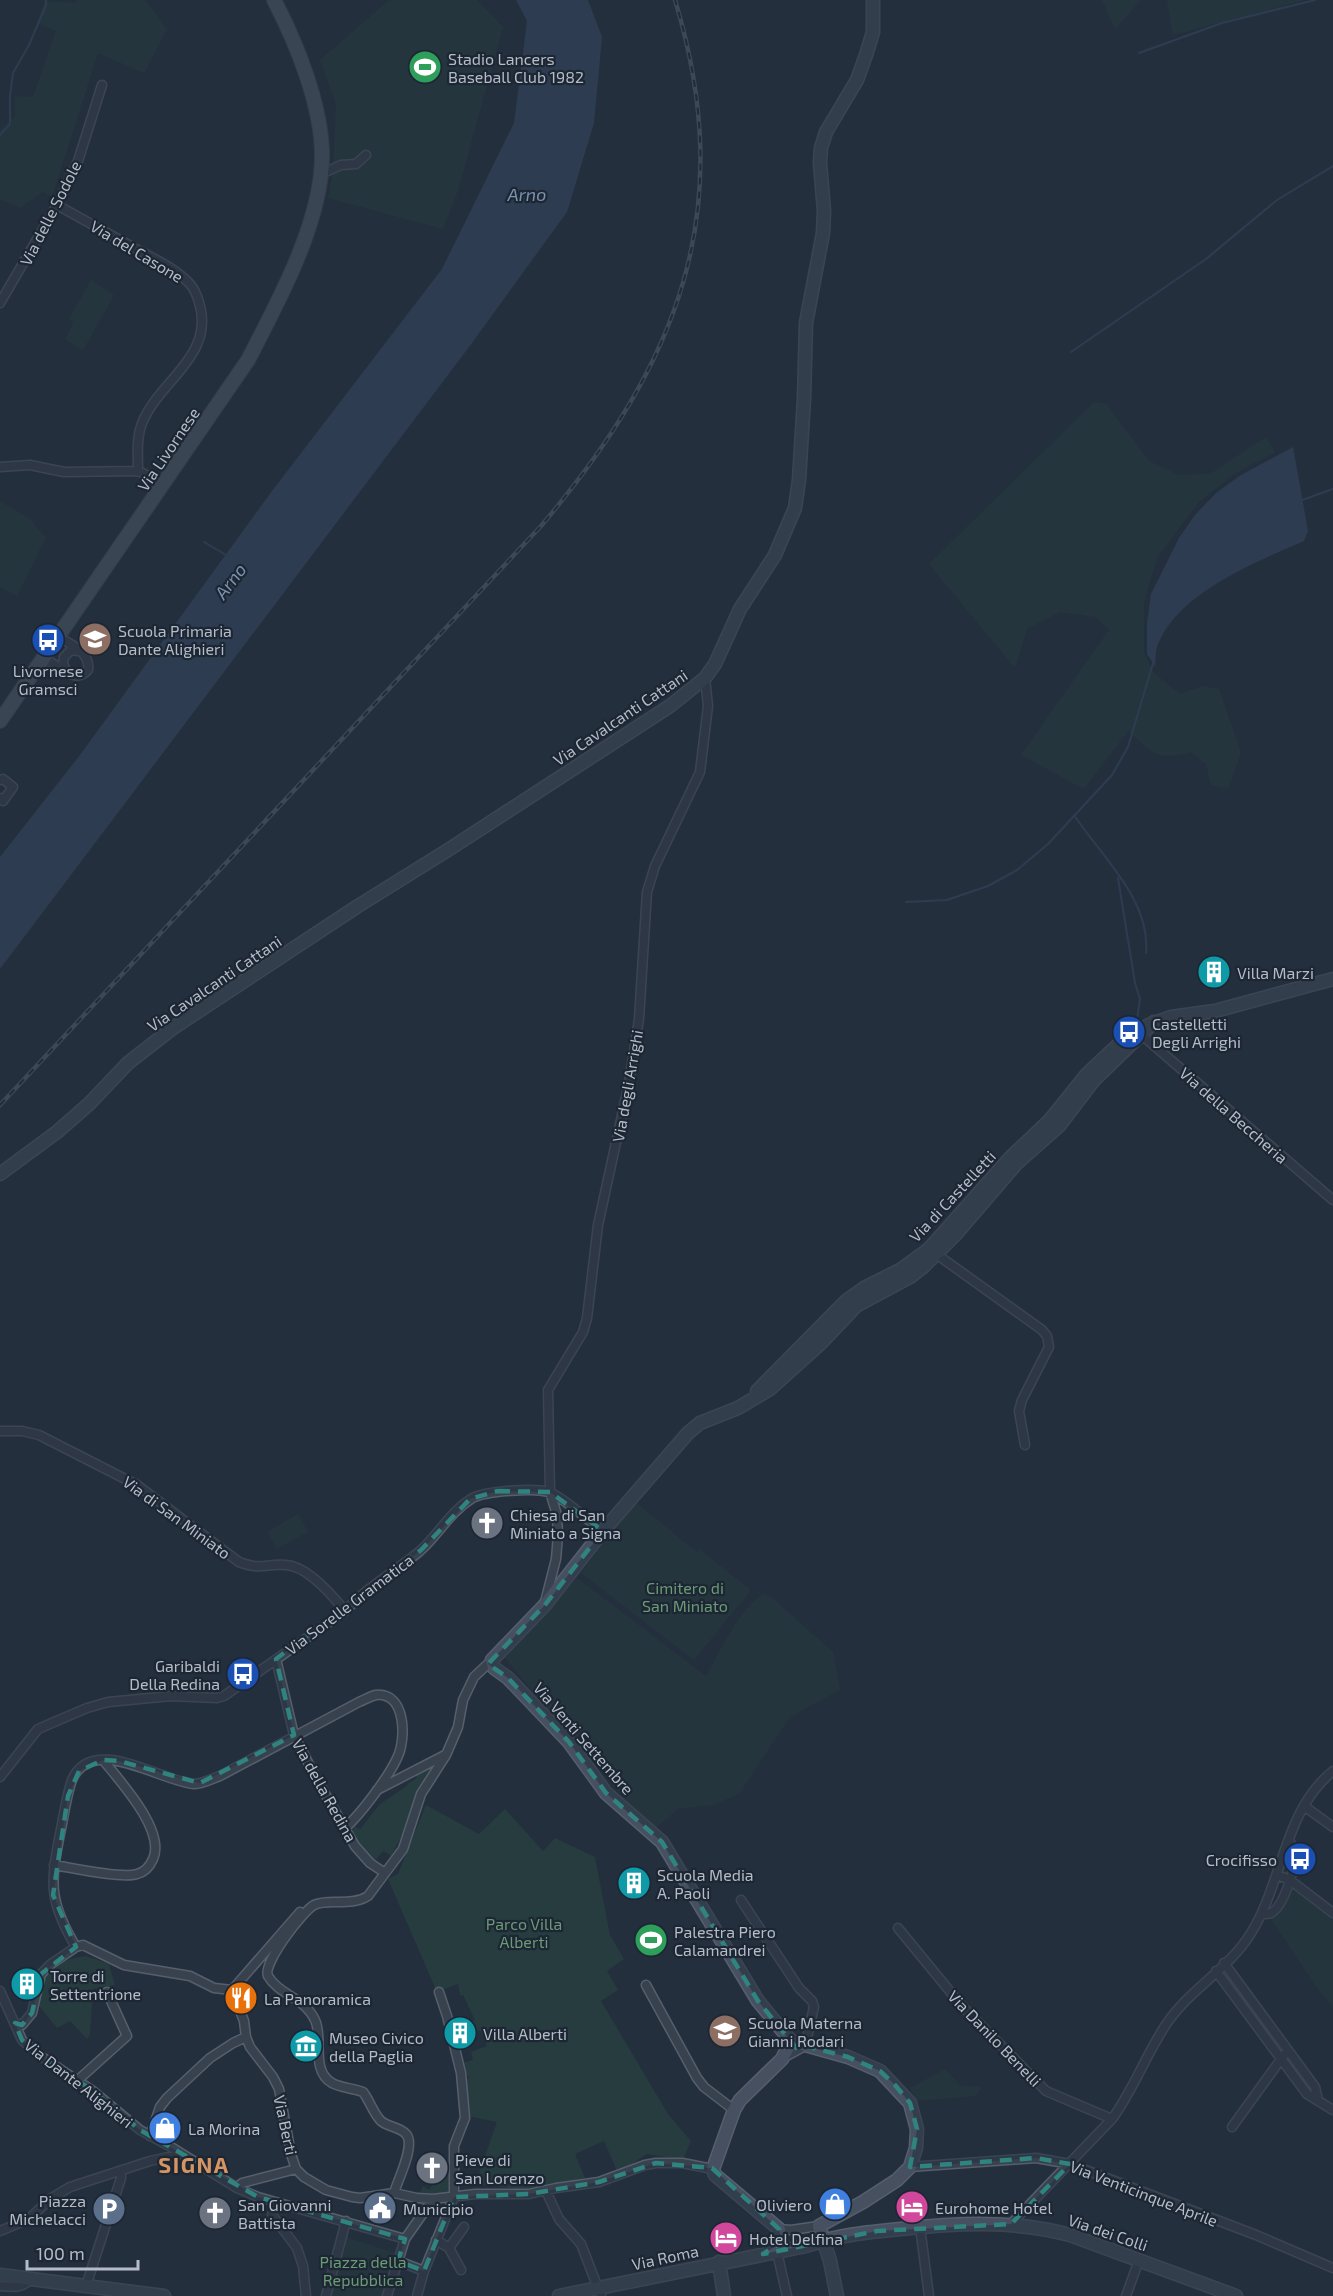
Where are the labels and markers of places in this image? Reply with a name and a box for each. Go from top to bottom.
sports icon: Stadio Lancers Baseball Club 1982 [407,49,443,85]
place label: Stadio Lancers Baseball Club 1982 [448,49,584,86]
school or university icon: Scuola Primaria Dante Alighieri [77,621,113,657]
place label: Scuola Primaria Dante Alighieri [118,621,232,658]
bus stop icon: Livornese Gramsci [30,622,66,658]
place label: Livornese Gramsci [13,661,83,698]
building icon: Villa Marzi [1196,954,1232,990]
place label: Villa Marzi [1237,963,1314,982]
bus stop icon: Castelletti Degli Arrighi [1111,1014,1147,1050]
place label: Castelletti Degli Arrighi [1152,1014,1241,1051]
church icon: Chiesa di San Miniato a Signa [469,1505,505,1541]
place label: Chiesa di San Miniato a Signa [510,1505,621,1542]
place label: Garibaldi Della Redina [129,1656,220,1693]
bus stop icon: Garibaldi Della Redina [225,1656,261,1692]
bus stop icon: Crocifisso [1282,1841,1318,1877]
place label: Crocifisso [1206,1850,1277,1869]
building icon: Scuola Media A. Paoli [616,1865,652,1901]
place label: Scuola Media A. Paoli [657,1865,754,1902]
sports icon: Palestra Piero Calamandrei [633,1922,669,1958]
place label: Palestra Piero Calamandrei [674,1922,776,1959]
building icon: Torre di Settentrione [9,1966,45,2002]
place label: Torre di Settentrione [50,1966,141,2003]
restaurant icon: La Panoramica [223,1980,259,2016]
place label: La Panoramica [264,1989,371,2008]
school or university icon: Scuola Materna Gianni Rodari [707,2013,743,2049]
place label: Scuola Materna Gianni Rodari [748,2013,862,2050]
building icon: Villa Alberti [442,2015,478,2051]
place label: Villa Alberti [483,2024,567,2043]
museum icon: Museo Civico della Paglia [288,2028,324,2064]
place label: Museo Civico della Paglia [329,2028,424,2065]
shop icon: La Morina [147,2110,183,2146]
place label: La Morina [188,2119,260,2138]
church icon: Pieve di San Lorenzo [414,2150,450,2186]
place label: Pieve di San Lorenzo [455,2150,544,2187]
shop icon: Oliviero [817,2186,853,2222]
hotel icon: Eurohome Hotel [894,2189,930,2225]
public building icon: Municipio [362,2190,398,2226]
place label: Piazza Michelacci [9,2191,86,2228]
parking icon: Piazza Michelacci [91,2191,127,2227]
church icon: San Giovanni Battista [197,2195,233,2231]
place label: San Giovanni Battista [238,2195,331,2232]
place label: Oliviero [756,2195,812,2214]
place label: Eurohome Hotel [935,2198,1052,2217]
place label: Municipio [403,2199,474,2218]
hotel icon: Hotel Delfina [708,2220,744,2256]
place label: Hotel Delfina [749,2229,843,2248]

